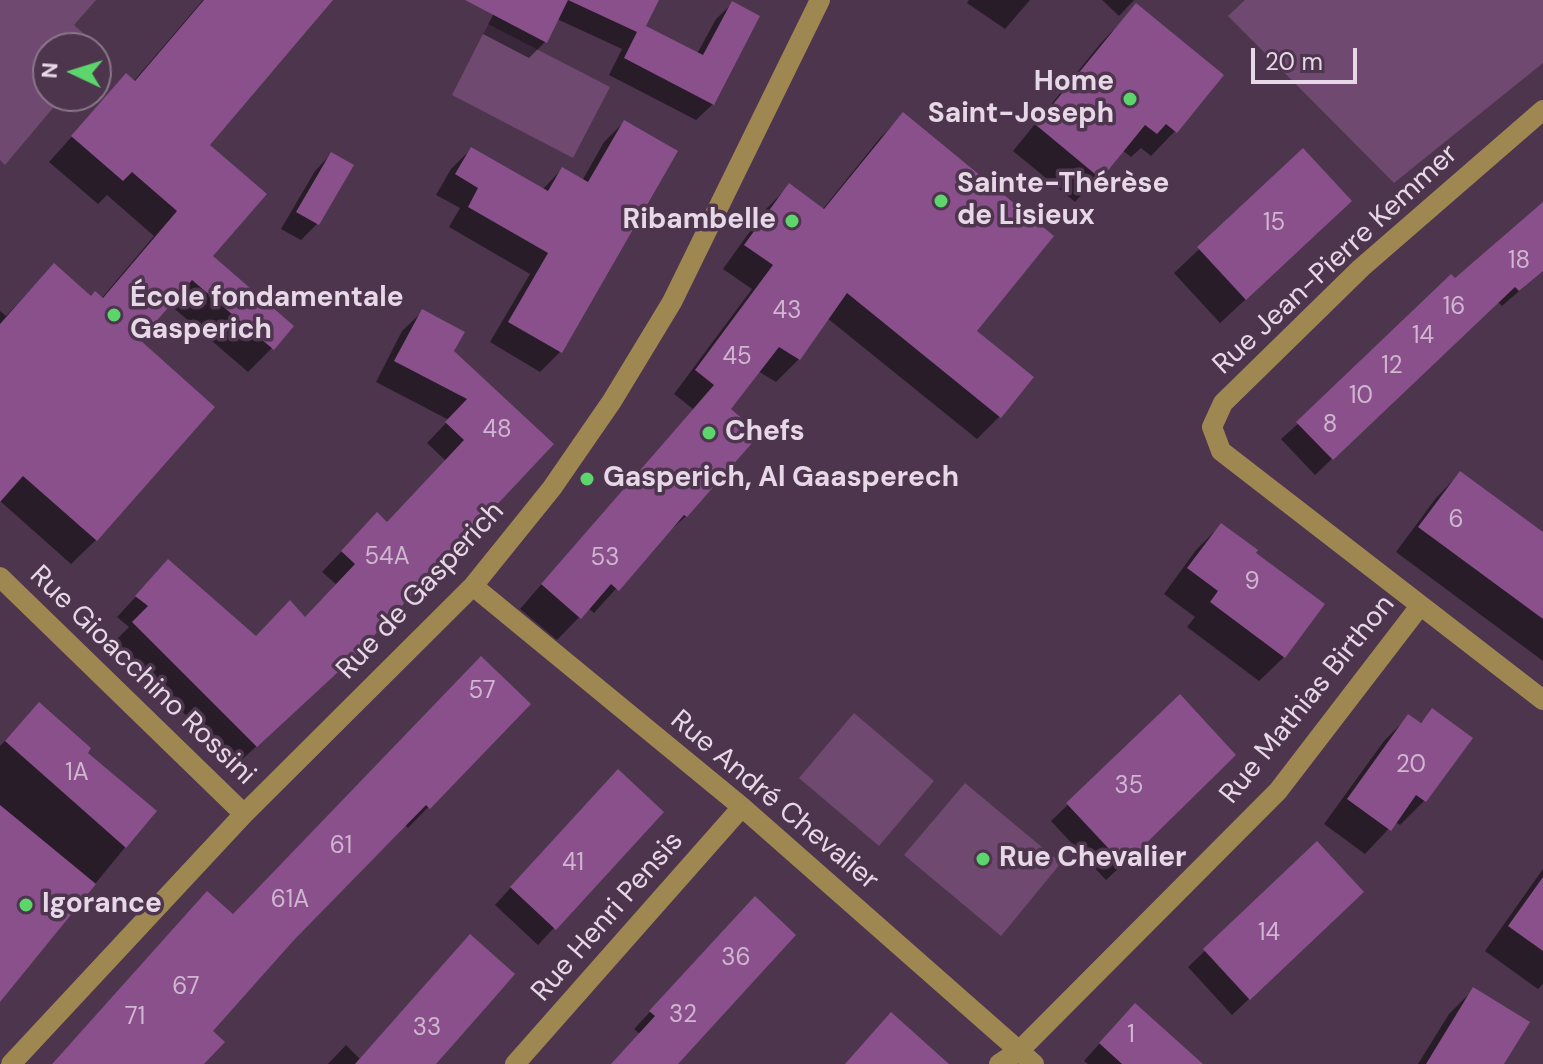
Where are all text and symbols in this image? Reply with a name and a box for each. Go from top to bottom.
north arrow [32,32,112,112]
scale bar [1255,32,1361,82]
text: 20 m [1265,46,1323,77]
text: N [35,61,65,79]
place label: Home Saint-Joseph [928,66,1114,132]
marker: Home Saint-Joseph [1121,90,1139,108]
street label: Rue Jean-Pierre Kemmer [1207,138,1465,382]
place label: Sainte-Thérèse de Lisieux [957,168,1169,234]
marker: Sainte-Thérèse de Lisieux [932,192,950,210]
place label: Ribambelle [623,204,776,238]
house number: 15 [1263,210,1285,238]
marker: Ribambelle [783,212,801,230]
house number: 18 [1508,248,1530,276]
place label: École fondamentale Gasperich [130,282,404,348]
house number: 16 [1443,294,1465,322]
house number: 43 [773,298,801,326]
marker: École fondamentale Gasperich [105,306,123,324]
house number: 14 [1412,323,1434,351]
house number: 45 [722,344,752,372]
house number: 12 [1381,353,1403,381]
house number: 10 [1349,383,1373,411]
house number: 8 [1323,412,1337,440]
place label: Chefs [725,416,805,450]
house number: 48 [482,417,512,445]
marker: Chefs [700,424,718,442]
place label: Gasperich, Al Gaasperech [603,462,959,496]
marker: Gasperich, Al Gaasperech [578,470,596,488]
street label: Rue de Gasperich [330,495,512,687]
house number: 6 [1448,507,1464,535]
house number: 54A [364,544,410,572]
house number: 53 [591,545,619,573]
street label: Rue Gioacchino Rossini [22,559,262,793]
house number: 9 [1244,569,1260,597]
street label: Rue Mathias Birthon [1214,589,1402,811]
house number: 57 [468,678,496,706]
street label: Rue André Chevalier [663,704,885,898]
house number: 20 [1396,752,1426,780]
house number: 1A [65,760,89,788]
house number: 35 [1115,773,1143,801]
street label: Rue Henri Pensis [525,825,691,1009]
house number: 61 [330,833,352,861]
place label: Rue Chevalier [999,842,1186,876]
house number: 41 [562,850,584,878]
marker: Rue Chevalier [974,850,992,868]
house number: 61A [271,887,309,915]
place label: Igorance [42,888,162,922]
marker: Igorance [17,896,35,914]
house number: 14 [1258,920,1280,948]
house number: 36 [721,945,751,973]
house number: 67 [172,974,200,1002]
house number: 32 [669,1002,697,1030]
house number: 71 [125,1004,145,1032]
house number: 33 [413,1015,441,1043]
house number: 1 [1127,1022,1135,1050]

